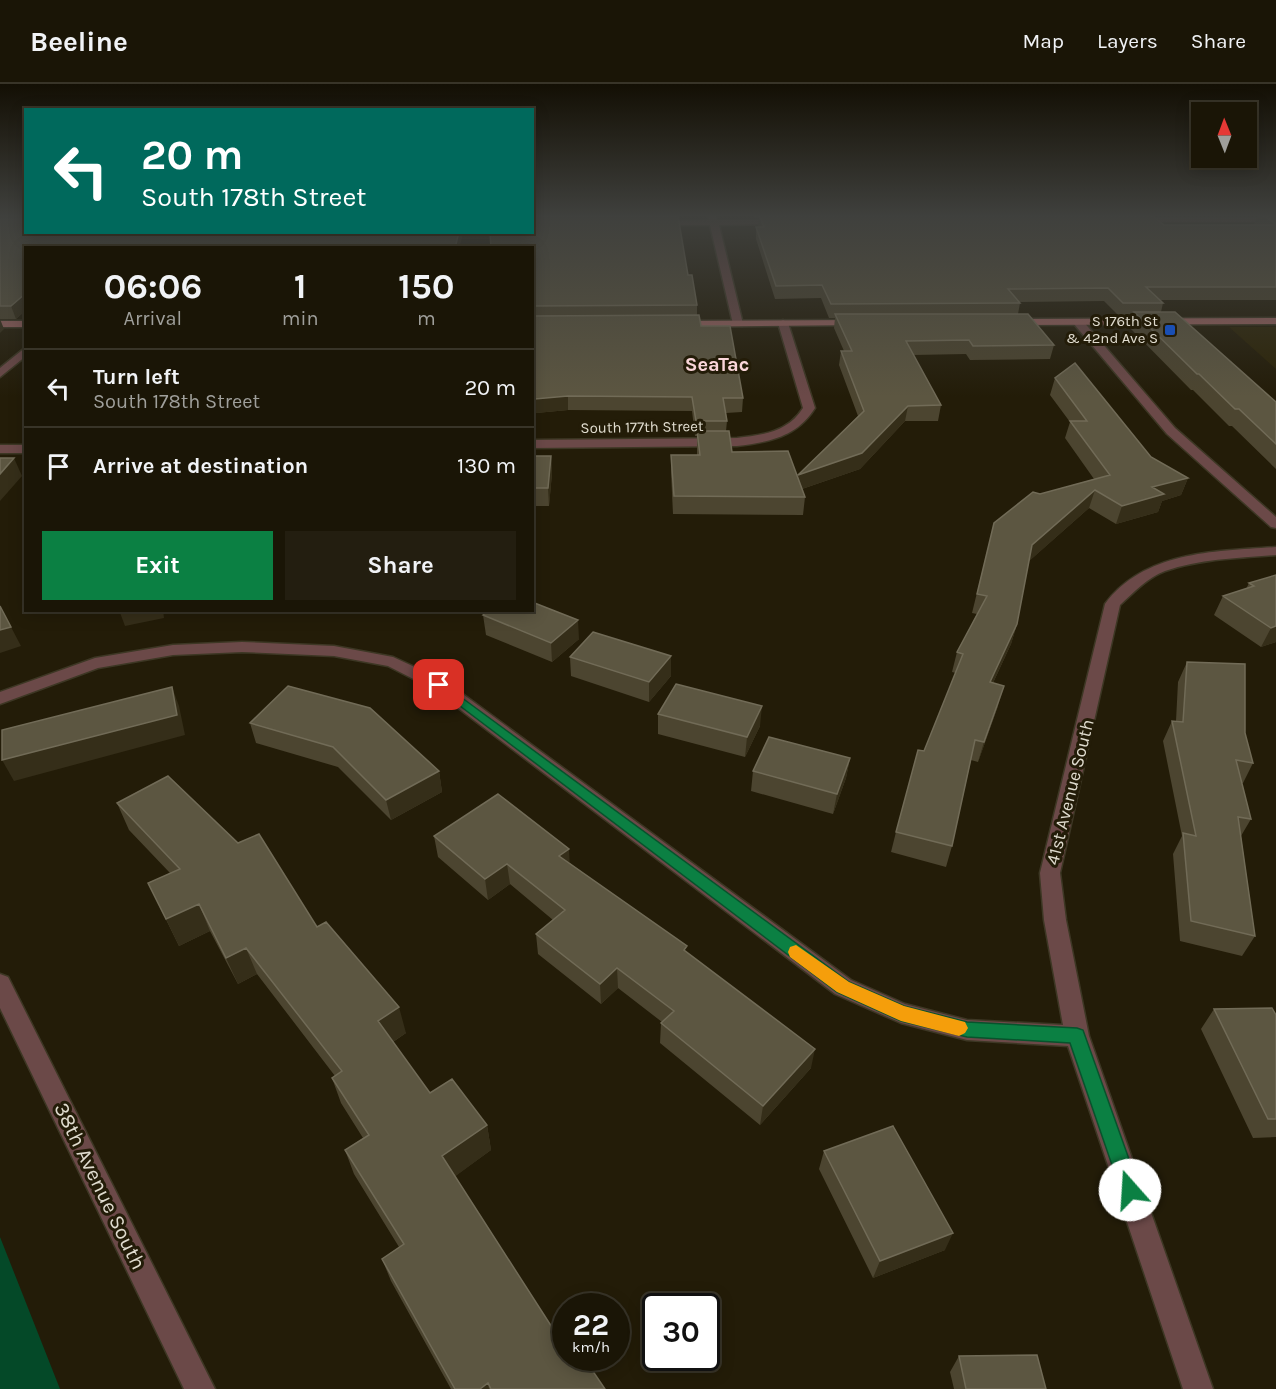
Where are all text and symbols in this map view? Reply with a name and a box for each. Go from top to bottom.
text: Beeline [30,25,128,58]
text: Map [1022,29,1064,53]
text: Layers [1097,29,1158,53]
text: Share [1191,29,1246,53]
north arrow [1191,102,1257,168]
map controls [1191,102,1257,168]
text: 20 m [141,130,243,180]
icon: left [42,132,120,210]
text: South 178th Street [141,181,366,213]
text: 06:06 [103,265,202,307]
text: 1 [294,265,307,307]
text: 150 [398,265,455,307]
text: Arrival [124,307,182,330]
text: min [282,307,319,330]
text: m [417,307,436,330]
place label: S 176th St & 42nd Ave S [1066,312,1158,347]
marker: S 176th St & 42nd Ave S [1163,323,1177,337]
district label: SeaTac [685,353,749,376]
text: Turn left [93,364,180,390]
icon: left [42,372,75,405]
text: 20 m [464,375,516,401]
text: South 178th Street [93,390,260,413]
street label: South 177th Street [580,417,704,437]
icon: arrive [42,450,75,483]
text: Arrive at destination [93,453,308,479]
text: 130 m [457,453,516,479]
button: Exit [42,531,273,600]
button: Share [285,531,516,600]
pin [413,659,464,710]
icon: arrive [422,668,455,701]
street label: 41st Avenue South [1041,717,1099,867]
street label: 38th Avenue South [49,1099,151,1273]
position arrow [1098,1158,1162,1222]
speed limit sign: 30 [642,1293,720,1371]
text: 22 [573,1307,609,1343]
text: km/h [572,1338,610,1356]

